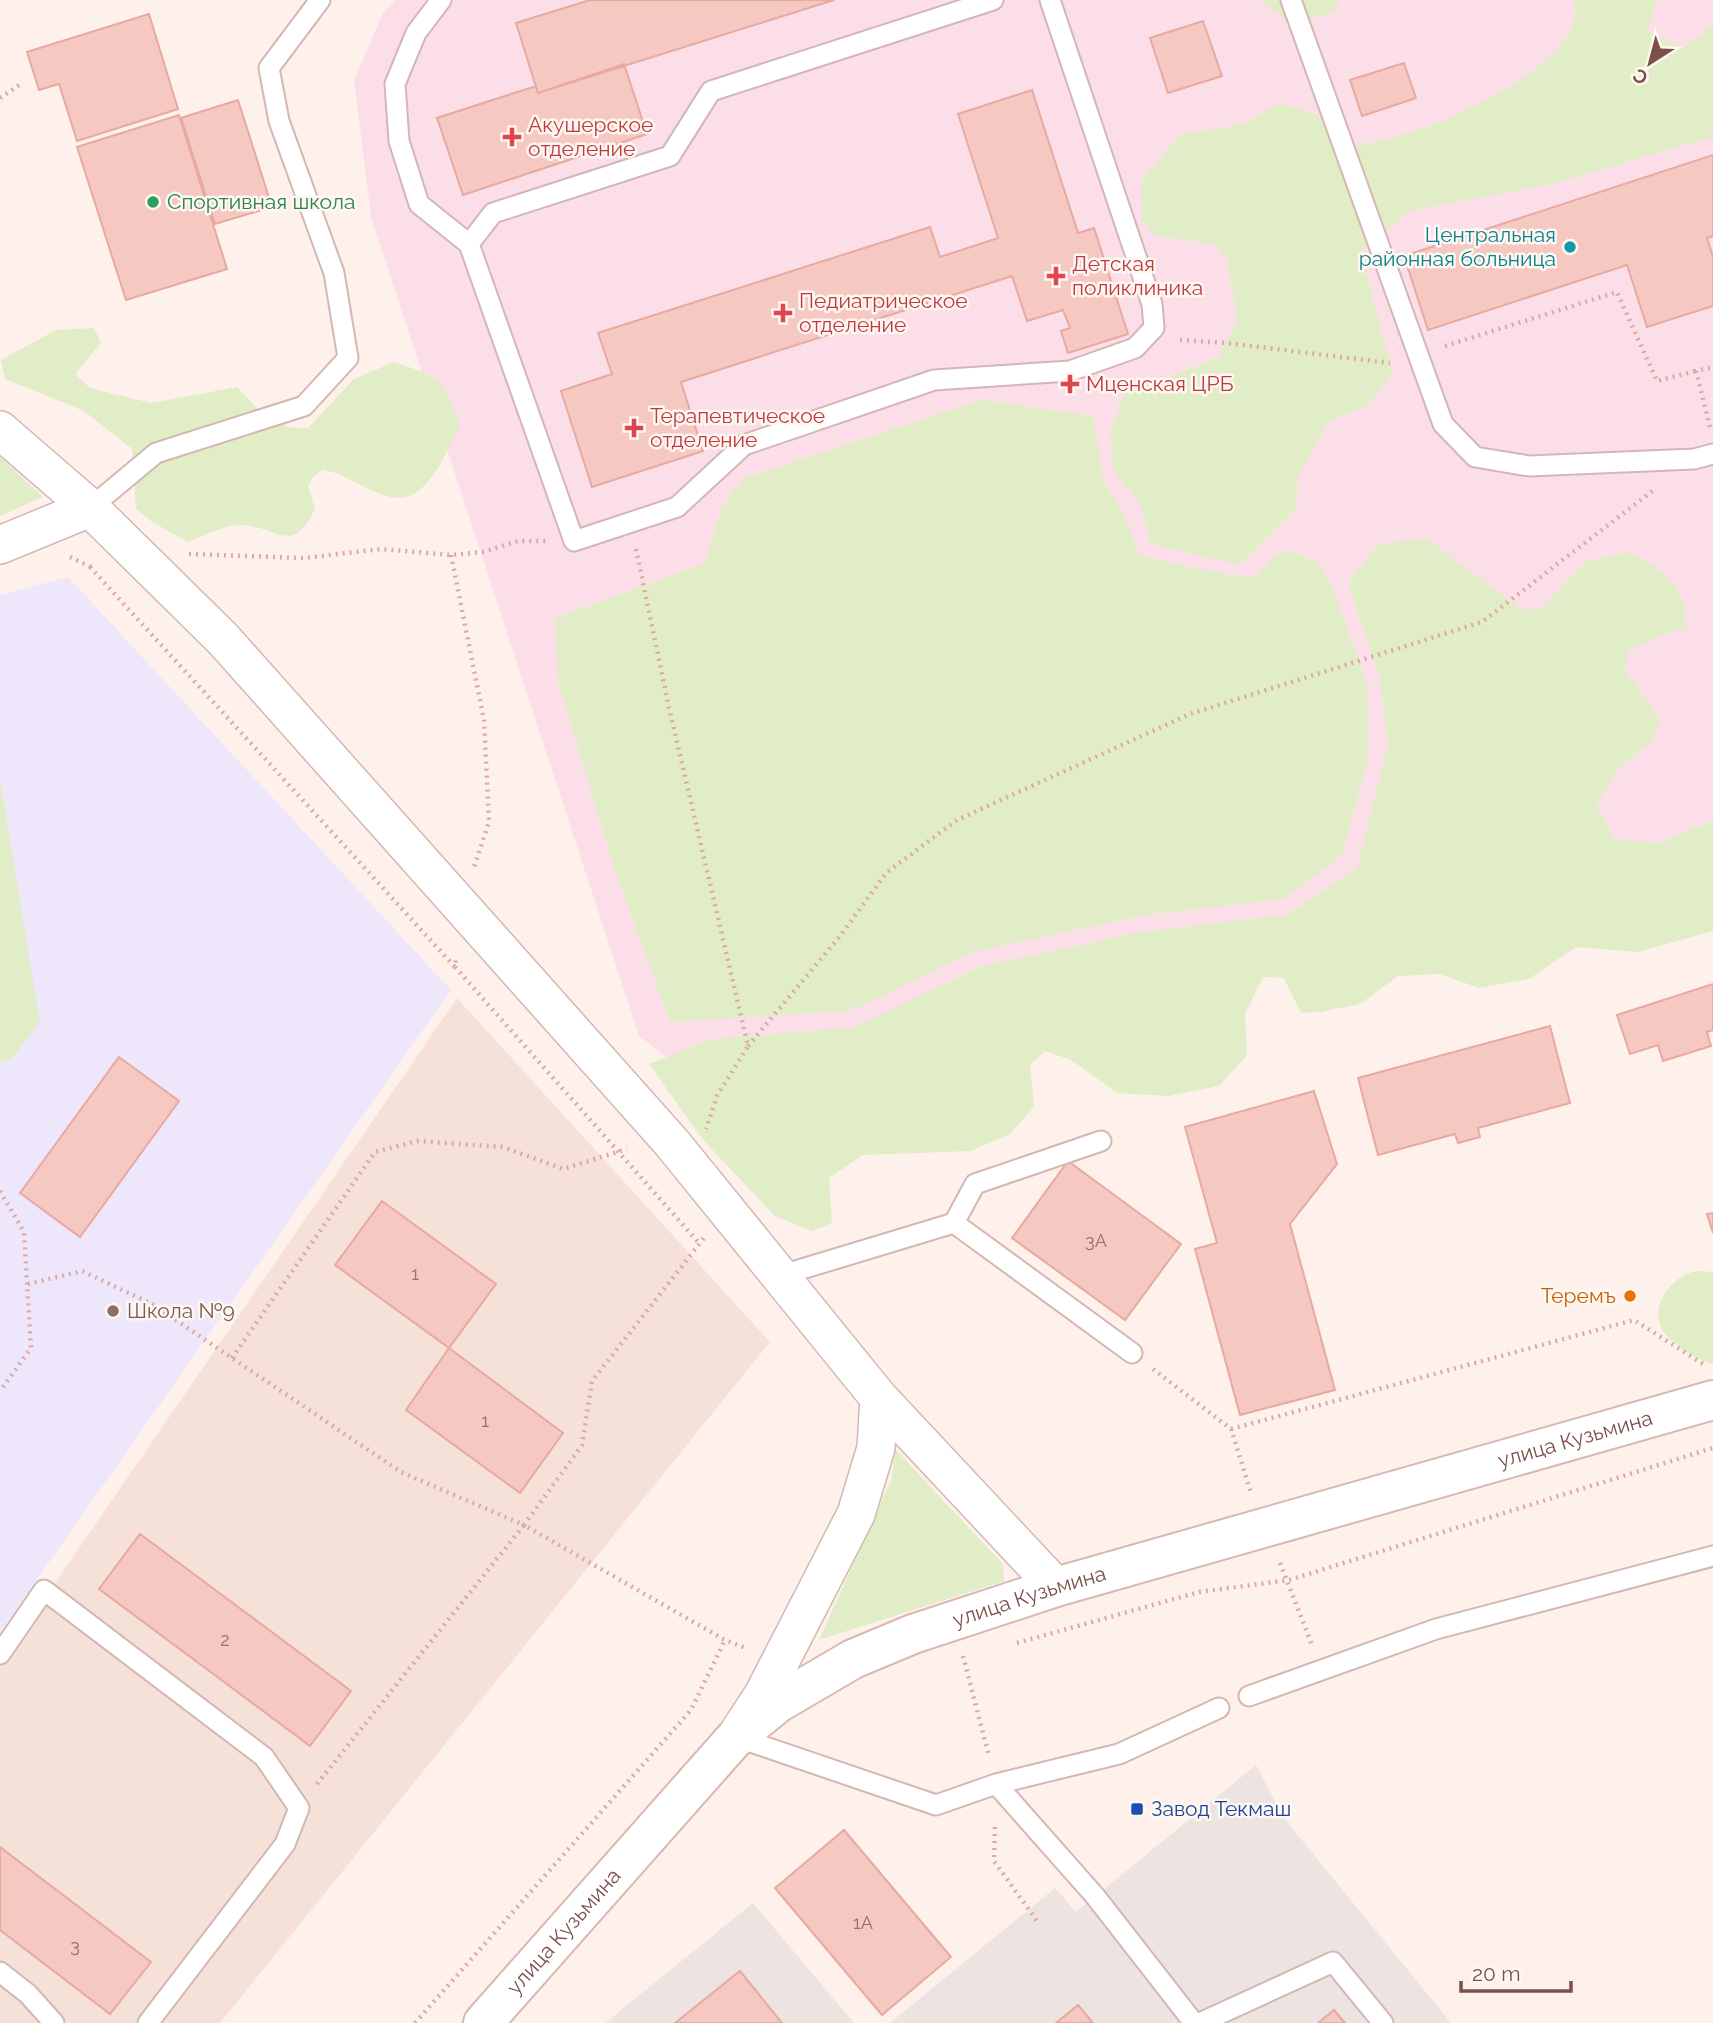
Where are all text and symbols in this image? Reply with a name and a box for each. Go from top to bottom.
north arrow [1615,28,1685,98]
text: С [1628,64,1652,89]
place label: Акушерское отделение [528,112,653,161]
marker: Акушерское отделение [502,127,522,147]
place label: Спортивная школа [167,189,355,214]
marker: Спортивная школа [145,194,161,210]
place label: Центральная районная больница [1359,222,1556,271]
marker: Центральная районная больница [1562,239,1578,255]
place label: Детская поликлиника [1072,251,1203,300]
marker: Детская поликлиника [1046,266,1066,286]
place label: Педиатрическое отделение [799,288,968,337]
marker: Педиатрическое отделение [773,303,793,323]
place label: Мценская ЦРБ [1086,371,1234,396]
marker: Мценская ЦРБ [1060,374,1080,394]
place label: Терапевтическое отделение [650,403,825,452]
marker: Терапевтическое отделение [624,418,644,438]
house number: 3А [1085,1230,1107,1251]
house number: 1 [411,1263,419,1284]
place label: Теремъ [1541,1283,1616,1308]
marker: Теремъ [1622,1288,1638,1304]
place label: Школа №9 [127,1298,235,1323]
marker: Школа №9 [105,1303,121,1319]
street label: улица Кузьмина [1495,1405,1655,1473]
house number: 1 [481,1410,489,1431]
street label: улица Кузьмина [949,1560,1109,1632]
house number: 2 [220,1629,230,1650]
place label: Завод Текмаш [1151,1796,1291,1821]
marker: Завод Текмаш [1129,1801,1145,1817]
street label: улица Кузьмина [501,1863,626,1999]
house number: 1А [853,1912,873,1933]
house number: 3 [70,1935,80,1956]
scale bar [1461,1950,1571,1994]
text: 20 m [1472,1961,1520,1986]

